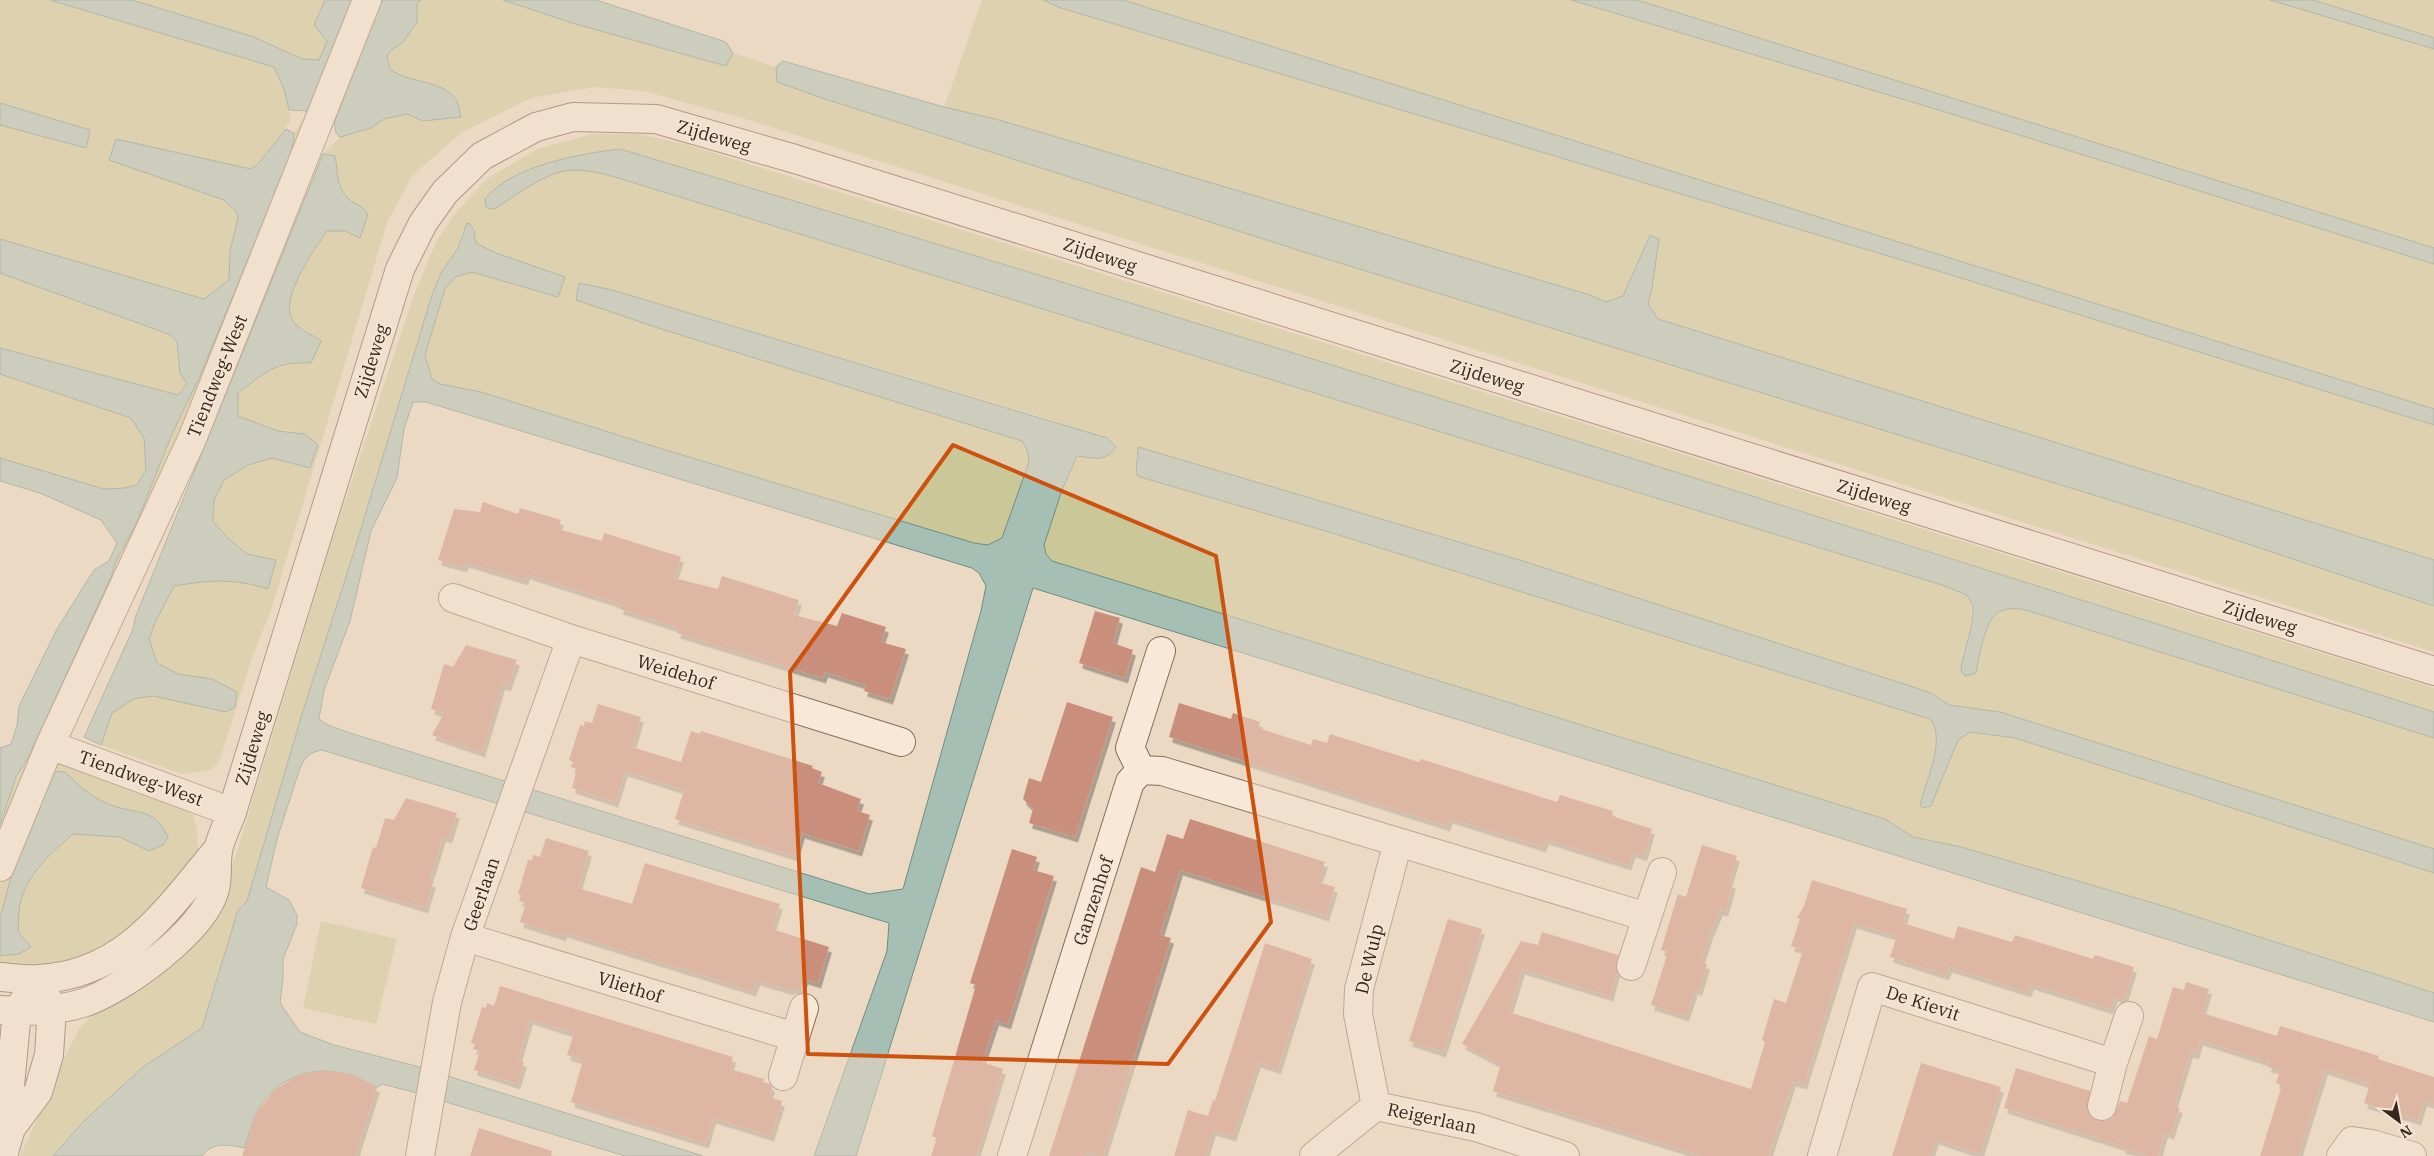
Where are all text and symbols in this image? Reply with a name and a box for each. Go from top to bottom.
street label: Zijdeweg [674,114,754,158]
street label: Zijdeweg [1060,232,1140,278]
street label: Tiendweg-West [182,311,252,441]
street label: Zijdeweg [349,321,393,401]
street label: Zijdeweg [1447,354,1527,398]
street label: Zijdeweg [1834,474,1914,518]
street label: Zijdeweg [2220,595,2300,639]
street label: Weidehof [634,649,719,695]
street label: Zijdeweg [230,708,274,788]
street label: Tiendweg-West [76,745,206,811]
street label: Ganzenhof [1068,852,1119,948]
street label: Geerlaan [458,854,504,934]
street label: De Wulp [1350,922,1388,996]
street label: Vliethof [595,966,667,1008]
street label: De Kievit [1883,980,1963,1026]
north arrow [2374,1096,2424,1146]
street label: Reigerlaan [1385,1097,1479,1139]
text: N [2396,1121,2415,1143]

